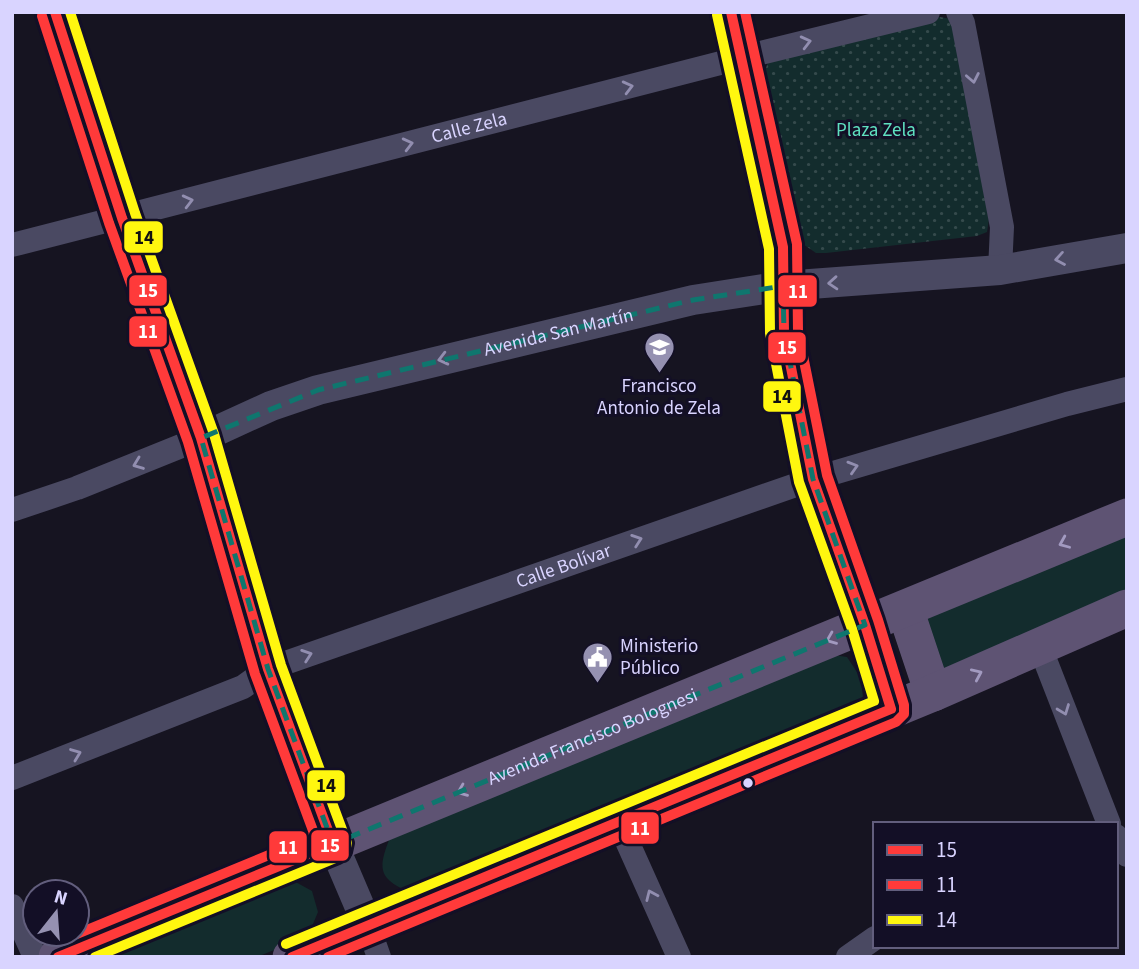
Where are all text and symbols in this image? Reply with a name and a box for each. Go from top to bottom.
one-way arrow [800,36,812,50]
one-way arrow [965,72,980,84]
one-way arrow [622,81,634,95]
street label: Calle Zela [428,105,510,150]
park label: Plaza Zela [836,117,916,144]
one-way arrow [402,138,414,152]
one-way arrow [182,195,194,209]
line badge: 14 [123,220,164,254]
text: 14 [134,225,154,252]
one-way arrow [1054,251,1066,266]
line badge: 15 [128,274,168,307]
line badge: 11 [777,274,818,308]
one-way arrow [828,275,839,290]
text: 15 [138,278,158,305]
text: 11 [788,279,808,306]
street label: Avenida San Martín [481,301,636,363]
line badge: 11 [128,315,168,348]
text: 11 [138,319,158,346]
school or university icon: Francisco Antonio de Zela [642,330,676,374]
line badge: 15 [767,331,807,364]
text: 15 [777,335,797,362]
one-way arrow [437,351,449,365]
place label: Francisco Antonio de Zela [597,373,721,422]
line badge: 14 [762,380,802,413]
text: 14 [772,384,792,411]
one-way arrow [132,456,144,470]
one-way arrow [846,460,858,475]
one-way arrow [631,534,643,548]
one-way arrow [1058,535,1071,549]
street label: Calle Bolívar [512,537,615,595]
one-way arrow [826,631,838,645]
place label: Ministerio Público [620,633,698,682]
public building icon: Ministerio Público [580,640,614,684]
one-way arrow [300,649,312,663]
one-way arrow [970,668,982,682]
street label: Avenida Francisco Bolognesi [483,682,702,792]
one-way arrow [1056,704,1070,716]
one-way arrow [69,748,82,762]
line badge: 14 [306,769,346,802]
text: 14 [316,773,336,800]
unlabelled marker [741,776,755,790]
one-way arrow [456,782,468,796]
line badge: 11 [620,811,660,845]
text: 11 [630,816,650,843]
legend [873,822,1118,948]
line badge: 15 [310,829,350,862]
line badge: 11 [268,830,308,864]
text: 15 [320,833,340,860]
text: 11 [278,835,298,862]
text: 15 [936,835,957,865]
text: 11 [936,870,957,900]
north arrow [21,878,91,948]
text: N [51,883,71,913]
one-way arrow [645,889,659,902]
text: 14 [936,905,957,935]

